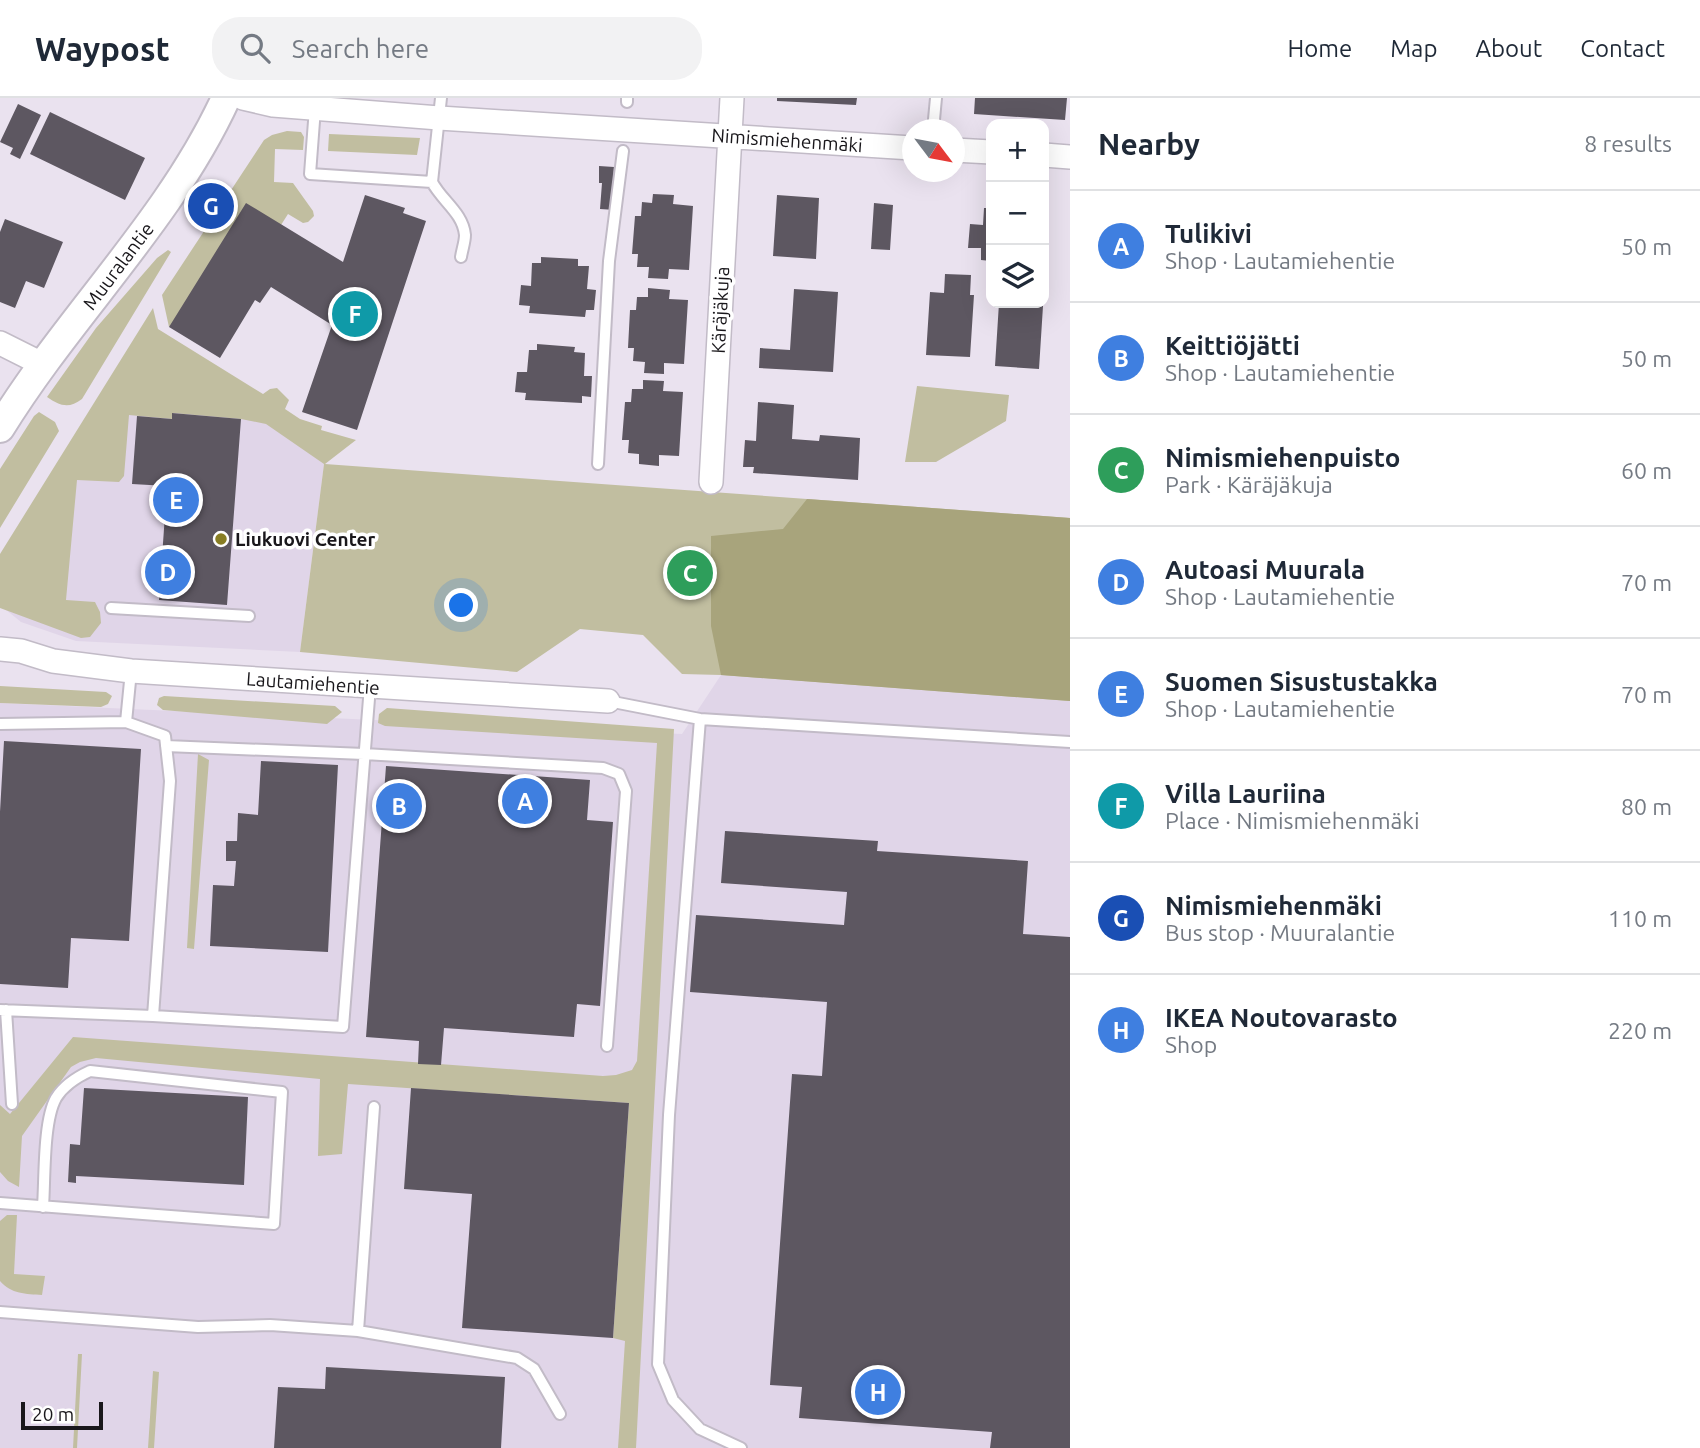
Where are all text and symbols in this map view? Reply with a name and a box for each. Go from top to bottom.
search box [212,17,702,80]
icon: search [236,29,274,67]
text: Waypost [35,30,170,67]
text: Search here [292,34,429,63]
text: Home [1287,35,1352,62]
text: Map [1390,35,1437,62]
text: About [1475,35,1542,62]
text: Contact [1580,35,1665,62]
north arrow [902,119,965,182]
map controls [986,119,1049,308]
button: + [986,119,1049,182]
street label: Nimismiehenmäki [711,124,863,156]
text: Nearby [1098,127,1200,161]
text: 8 results [1584,131,1672,156]
pin: G [188,180,234,232]
button: − [986,182,1049,245]
street label: Muuralantie [78,218,158,314]
text: Tulikivi [1165,219,1252,248]
text: A [1113,234,1129,259]
text: 50 m [1621,234,1672,259]
button: layers [986,245,1049,308]
text: Shop · Lautamiehentie [1165,248,1395,273]
street label: Käräjäkuja [707,266,733,354]
pin: F [332,288,378,340]
text: Keittiöjätti [1165,331,1300,360]
text: B [1113,346,1129,371]
text: 50 m [1621,346,1672,371]
text: Shop · Lautamiehentie [1165,360,1395,385]
text: Nimismiehenpuisto [1165,443,1400,472]
text: C [1114,458,1128,483]
text: 60 m [1621,458,1672,483]
text: Park · Käräjäkuja [1165,472,1333,497]
pin: E [153,474,199,526]
place label: Liukuovi Center [235,528,376,550]
marker: Liukuovi Center [213,531,229,547]
pin: D [145,546,191,598]
pin: C [667,547,713,599]
text: Autoasi Muurala [1165,555,1365,584]
text: D [1113,570,1129,595]
text: 70 m [1621,570,1672,595]
text: Shop · Lautamiehentie [1165,584,1395,609]
your location [444,588,478,622]
street label: Lautamiehentie [246,667,380,699]
text: Suomen Sisustustakka [1165,667,1438,696]
text: E [1114,682,1128,707]
text: 70 m [1621,682,1672,707]
text: Shop · Lautamiehentie [1165,696,1395,721]
pin: A [502,775,548,827]
text: Villa Lauriina [1165,779,1326,808]
pin: B [376,780,422,832]
text: F [1115,794,1127,819]
text: 80 m [1621,794,1672,819]
text: Place · Nimismiehenmäki [1165,808,1420,833]
text: Nimismiehenmäki [1165,891,1382,920]
text: G [1113,906,1129,931]
text: 110 m [1608,906,1672,931]
text: Bus stop · Muuralantie [1165,920,1395,945]
text: IKEA Noutovarasto [1165,1003,1398,1032]
text: H [1113,1018,1129,1043]
text: 220 m [1608,1018,1672,1043]
text: Shop [1165,1032,1217,1057]
pin: H [855,1366,901,1418]
scale bar [21,1399,103,1431]
text: 20 m [32,1403,74,1425]

